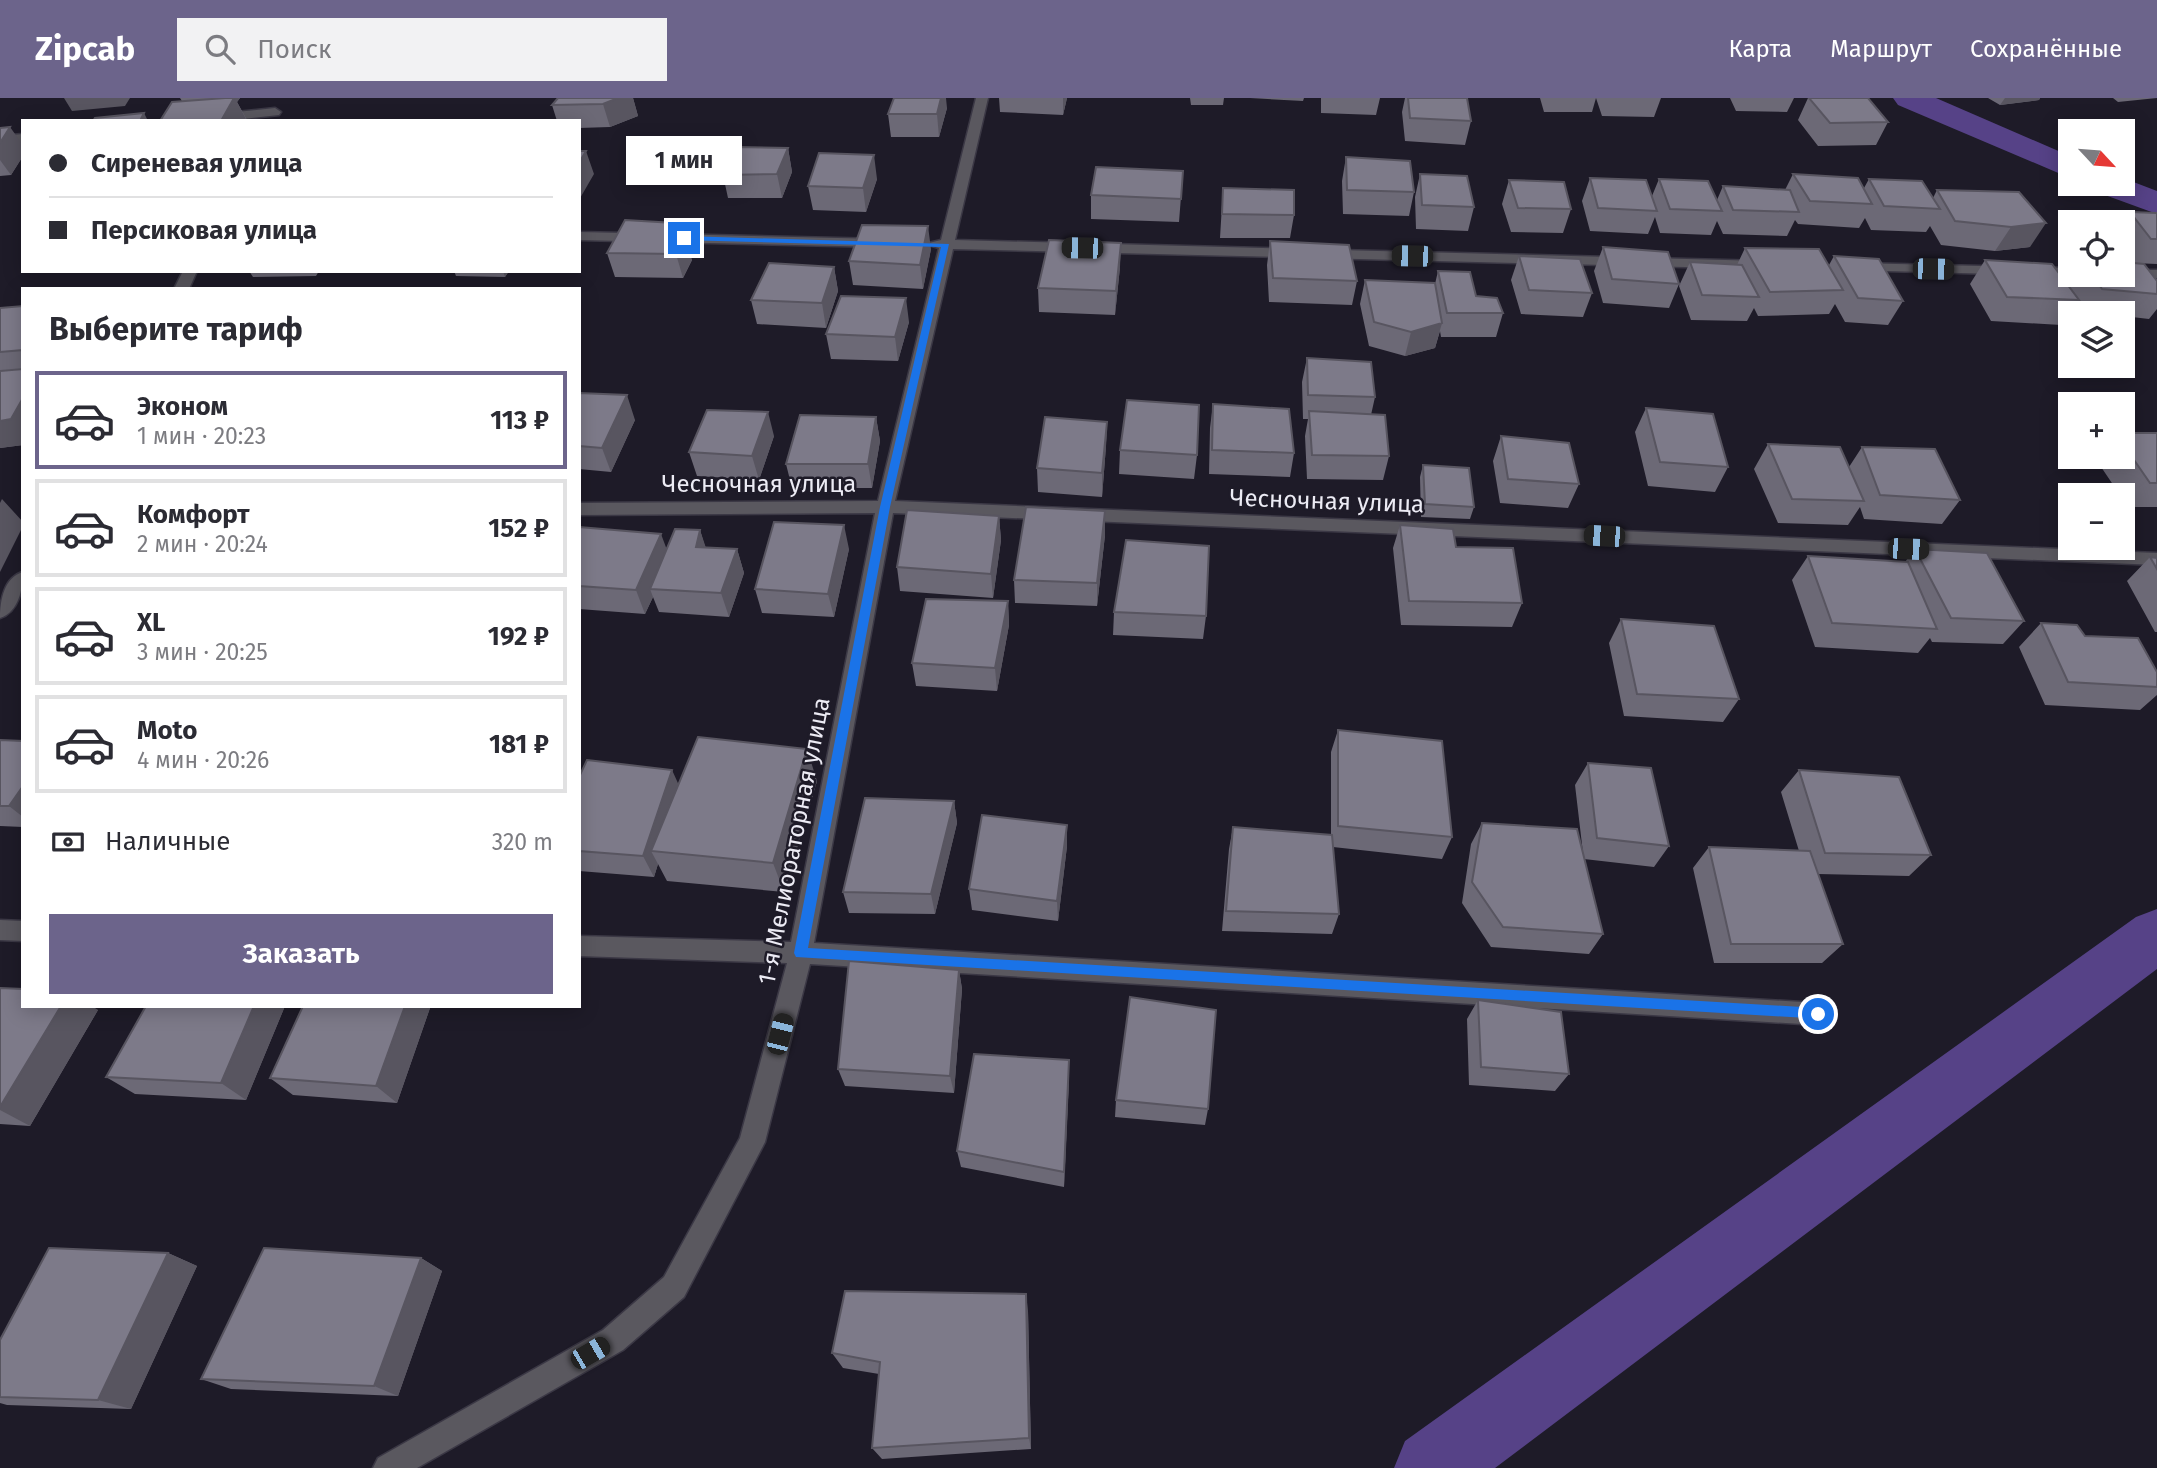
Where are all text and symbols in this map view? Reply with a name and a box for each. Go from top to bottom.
search box [177,18,667,81]
text: Zipcab [35,29,135,69]
icon: search [201,30,239,68]
text: Поиск [257,34,332,65]
text: Карта [1729,35,1792,63]
text: Маршрут [1830,35,1932,63]
text: Сохранённые [1970,35,2122,63]
north arrow [2058,119,2135,196]
map controls [2058,119,2135,560]
callout: 1 мин [626,136,742,186]
text: 1 мин [655,146,713,174]
text: Сиреневая улица [91,148,302,179]
button: locate [2058,210,2135,287]
text: Персиковая улица [91,215,317,246]
route end [668,222,700,254]
car [1061,237,1104,259]
car [1391,245,1434,267]
car [1912,258,1955,280]
button: layers [2058,301,2135,378]
text: Выберите тариф [49,310,303,348]
icon: car [53,389,116,452]
text: Эконом [137,391,228,422]
button: + [2058,392,2135,469]
text: 113 ₽ [490,405,549,436]
text: 1 мин · 20:23 [137,422,266,450]
street label: Чесночная улица [662,470,856,498]
button: − [2058,483,2135,560]
street label: Чесночная улица [1229,484,1425,518]
icon: car [53,497,116,560]
text: Комфорт [137,499,250,530]
text: 152 ₽ [488,513,549,544]
car [1583,524,1626,548]
text: 2 мин · 20:24 [137,530,268,558]
car [1887,538,1930,560]
icon: car [53,605,116,668]
text: XL [137,607,165,638]
text: 192 ₽ [488,621,549,652]
text: 3 мин · 20:25 [137,638,268,666]
street label: 1-я Мелиораторная улица [752,695,836,987]
icon: car [53,713,116,776]
text: Moto [137,715,197,746]
text: 181 ₽ [489,729,549,760]
text: 4 мин · 20:26 [137,746,269,774]
icon: cash [49,823,87,861]
text: Наличные [105,826,230,857]
text: 320 m [492,828,553,856]
button: Заказать [49,914,553,994]
route start [1802,998,1834,1030]
car [765,1011,796,1057]
car [567,1333,614,1373]

